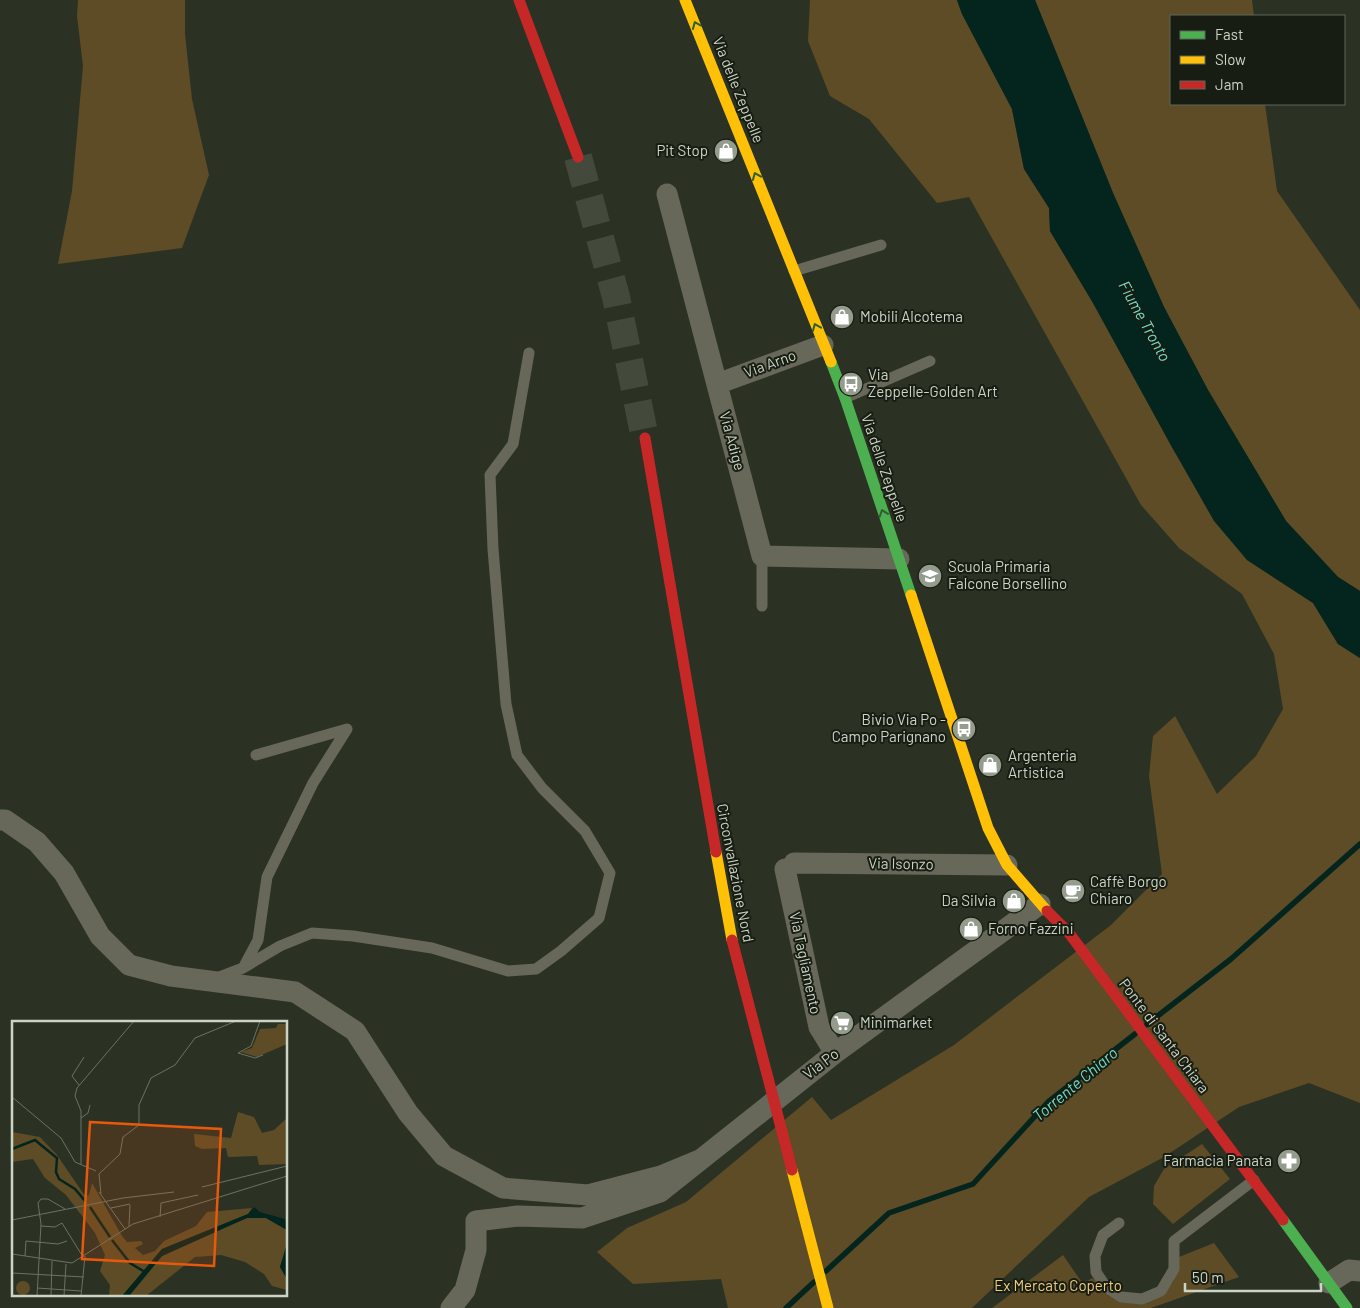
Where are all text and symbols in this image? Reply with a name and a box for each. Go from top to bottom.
legend [1170,15,1345,105]
one-way arrow [691,21,702,30]
text: Fast [1215,25,1243,43]
street label: Via delle Zeppelle [709,34,768,145]
text: Slow [1215,50,1246,68]
text: Jam [1215,75,1244,93]
shop icon: Pit Stop [713,138,739,164]
place label: Pit Stop [656,141,708,159]
one-way arrow [752,172,762,181]
water label: Fiume Tronto [1115,277,1175,364]
shop icon: Mobili Alcotema [829,304,855,330]
place label: Mobili Alcotema [860,307,963,325]
one-way arrow [812,323,822,332]
street label: Via Arno [741,345,798,381]
place label: Via Zeppelle-Golden Art [868,365,998,400]
bus stop icon: Via Zeppelle-Golden Art [838,371,864,397]
street label: Via Adige [716,409,749,472]
street label: Via delle Zeppelle [858,411,912,524]
one-way arrow [879,509,889,517]
place label: Scuola Primaria Falcone Borsellino [948,557,1067,592]
school or university icon: Scuola Primaria Falcone Borsellino [917,563,943,589]
place label: Bivio Via Po - Campo Parignano [832,710,946,745]
bus stop icon: Bivio Via Po - Campo Parignano [951,716,977,742]
place label: Argenteria Artistica [1008,746,1077,781]
shop icon: Argenteria Artistica [977,752,1003,778]
street label: Circonvallazione Nord [714,802,758,944]
street label: Via Isonzo [868,853,934,873]
place label: Caffè Borgo Chiaro [1090,872,1167,907]
cafe icon: Caffè Borgo Chiaro [1060,878,1086,904]
shop icon: Da Silvia [1001,888,1027,914]
place label: Da Silvia [942,891,996,909]
street label: Via Tagliamento [786,910,826,1016]
shop icon: Forno Fazzini [958,916,984,942]
place label: Forno Fazzini [988,919,1074,937]
street label: Ponte di Santa Chiara [1116,975,1214,1096]
supermarket icon: Minimarket [829,1010,855,1036]
place label: Minimarket [860,1013,933,1031]
inset map [12,1021,288,1296]
water label: Torrente Chiaro [1028,1043,1121,1125]
street label: Via Po [799,1044,842,1082]
pharmacy icon: Farmacia Panata [1276,1148,1302,1174]
place label: Farmacia Panata [1163,1151,1272,1169]
scale bar [1185,1260,1321,1292]
text: 50 m [1192,1268,1224,1286]
park label: Ex Mercato Coperto [994,1276,1122,1294]

